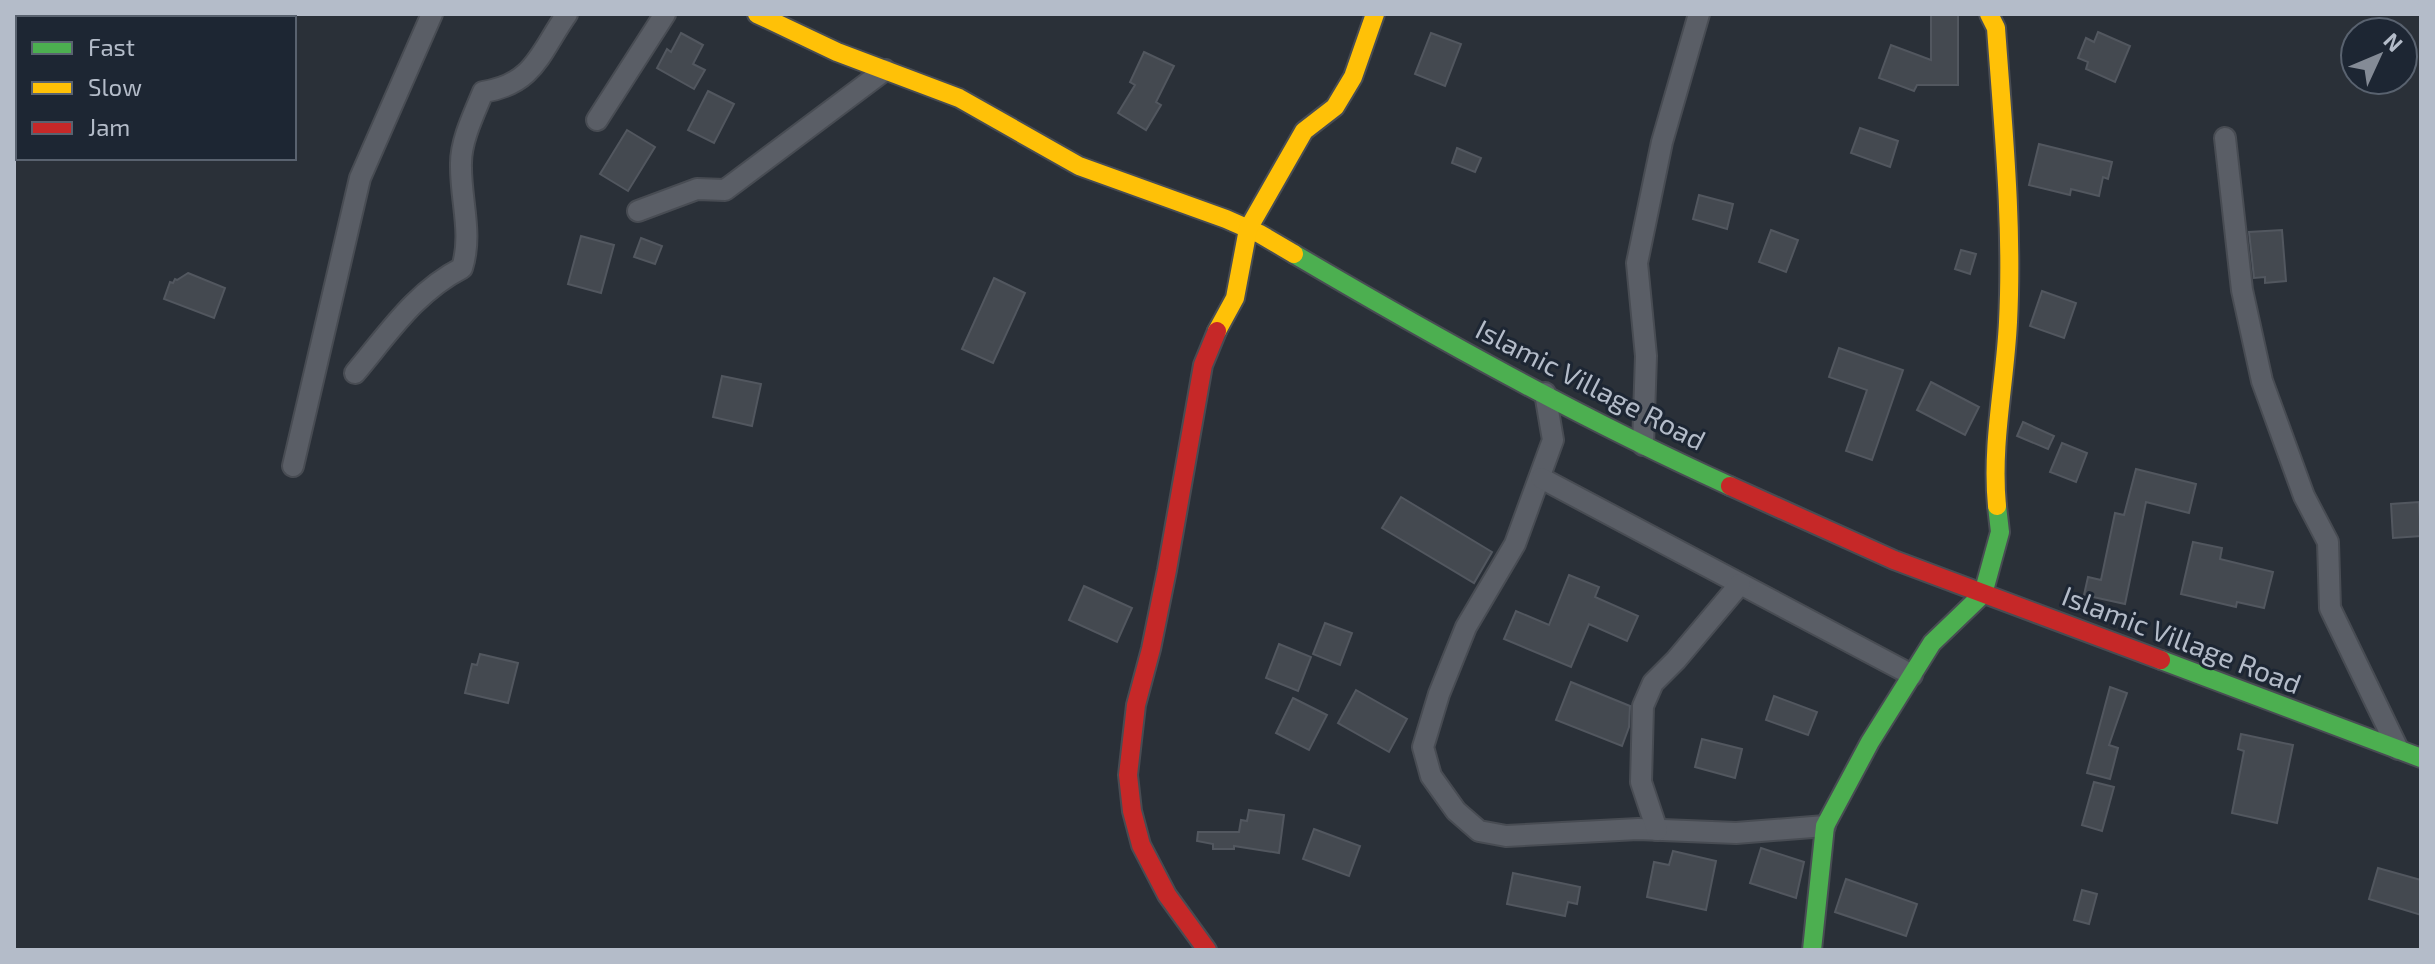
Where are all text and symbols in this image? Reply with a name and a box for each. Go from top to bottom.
legend [16,16,296,160]
north arrow [2339,16,2419,96]
text: N [2379,27,2409,56]
text: Fast [88,32,135,61]
text: Slow [88,72,142,101]
text: Jam [88,112,130,141]
street label: Islamic Village Road [1470,311,1712,457]
street label: Islamic Village Road [2058,578,2306,700]

